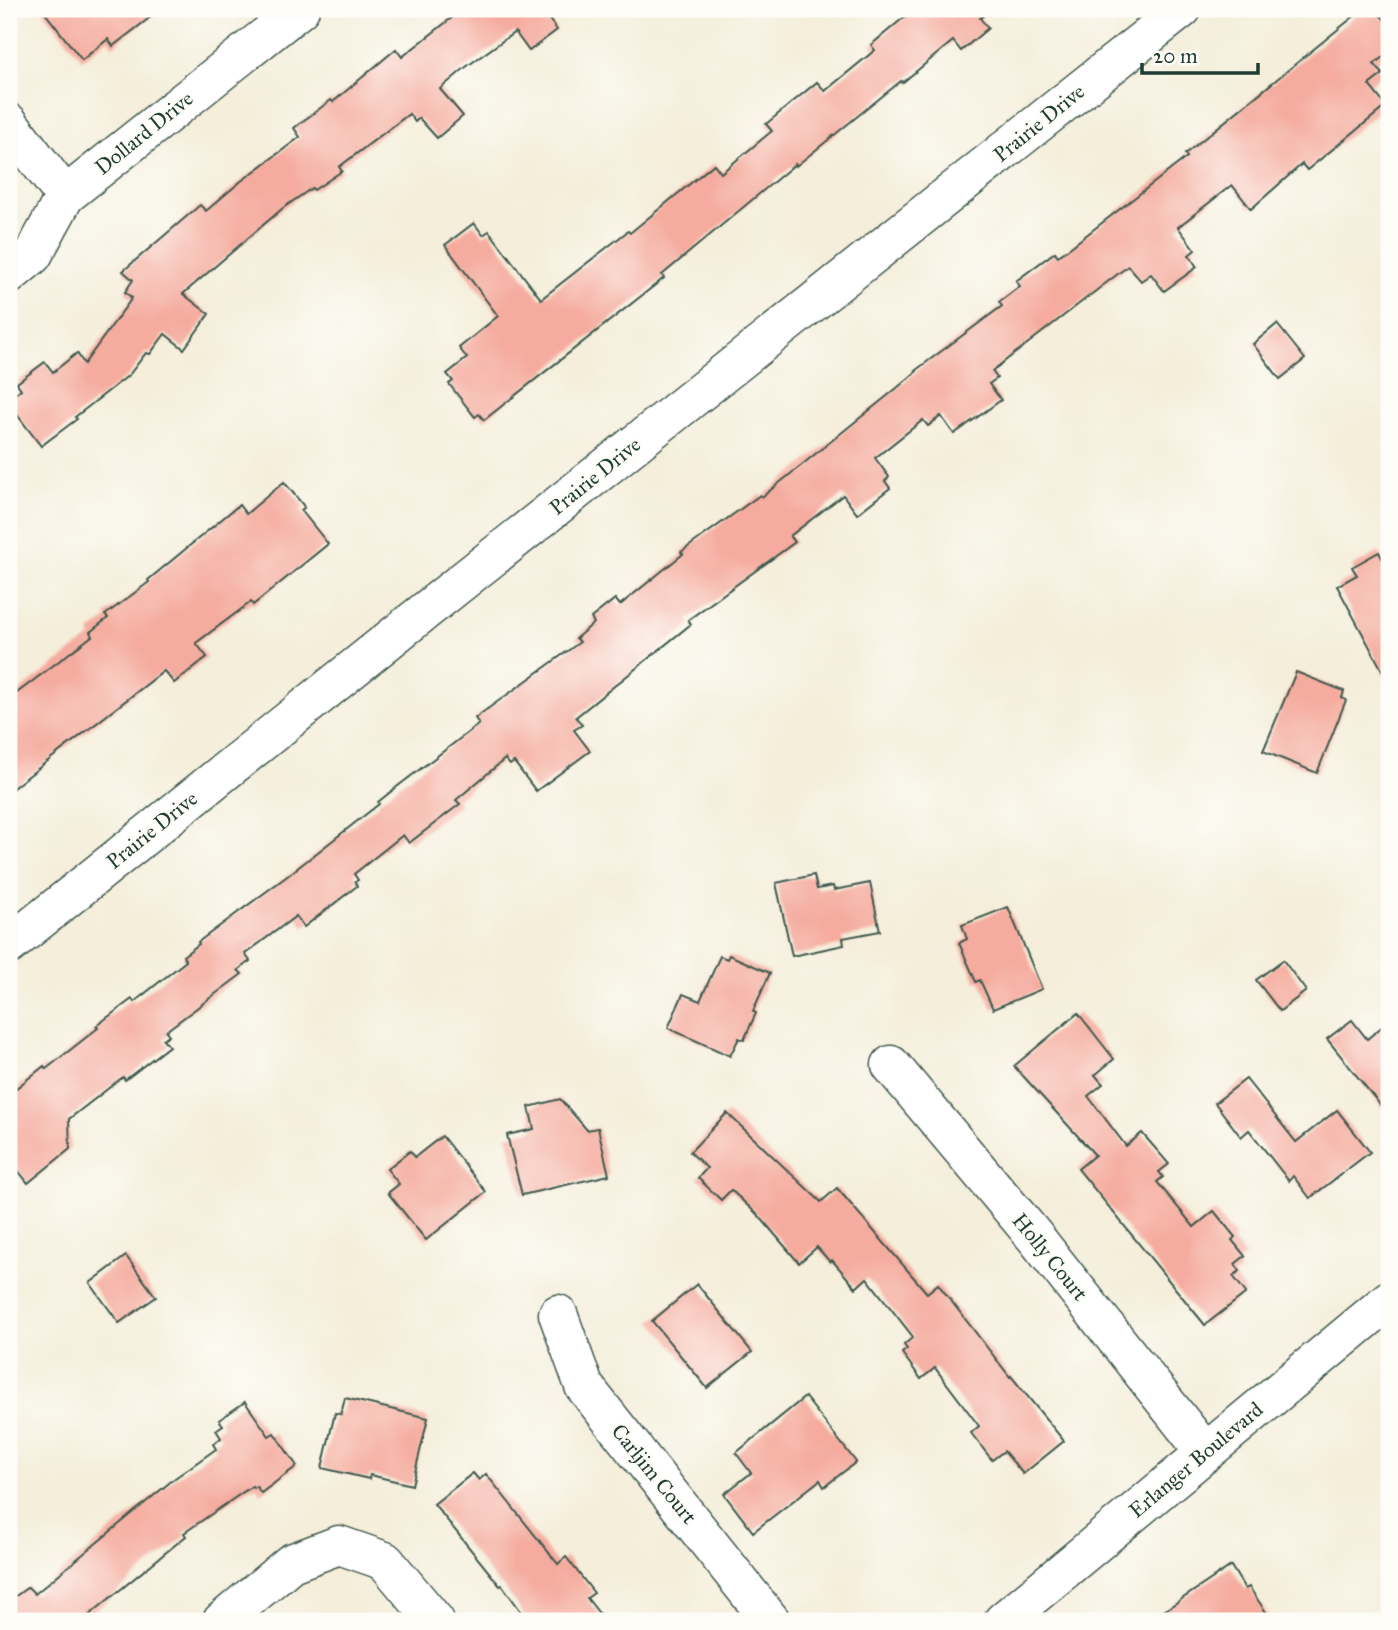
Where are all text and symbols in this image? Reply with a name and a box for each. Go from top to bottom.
scale bar [1142,32,1258,76]
text: 20 m [1153,43,1198,69]
street label: Prairie Drive [988,78,1090,168]
street label: Dollard Drive [90,85,199,181]
street label: Prairie Drive [544,431,646,521]
street label: Prairie Drive [101,785,203,875]
street label: Holly Court [1007,1208,1094,1307]
street label: Erlanger Boulevard [1124,1396,1269,1524]
street label: Carljim Court [606,1419,703,1530]

